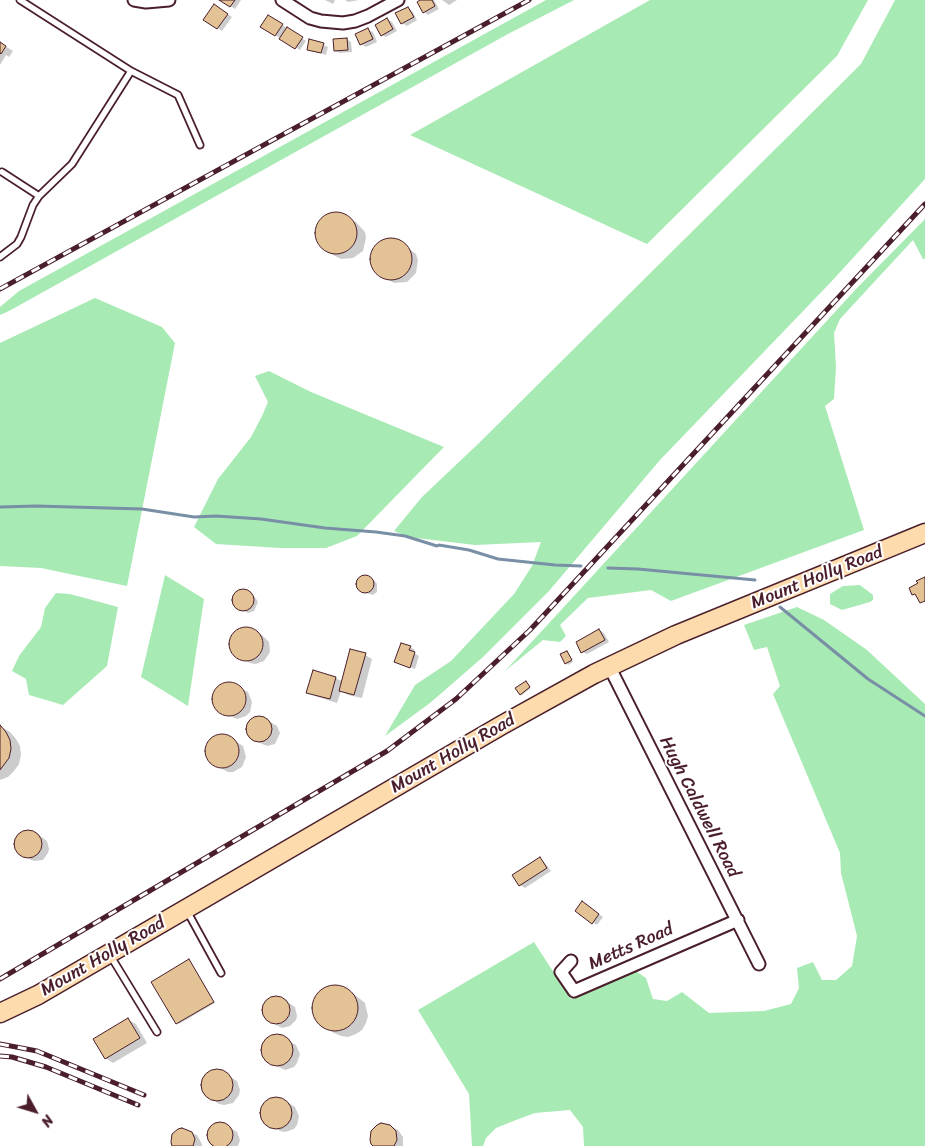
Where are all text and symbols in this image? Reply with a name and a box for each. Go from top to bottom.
street label: Mount Holly Road [748,542,886,614]
street label: Mount Holly Road [387,710,519,798]
street label: Hugh Caldwell Road [654,733,744,881]
street label: Mount Holly Road [37,913,169,1001]
street label: Metts Road [585,919,677,975]
north arrow [10,1086,60,1136]
text: N [34,1109,60,1132]

